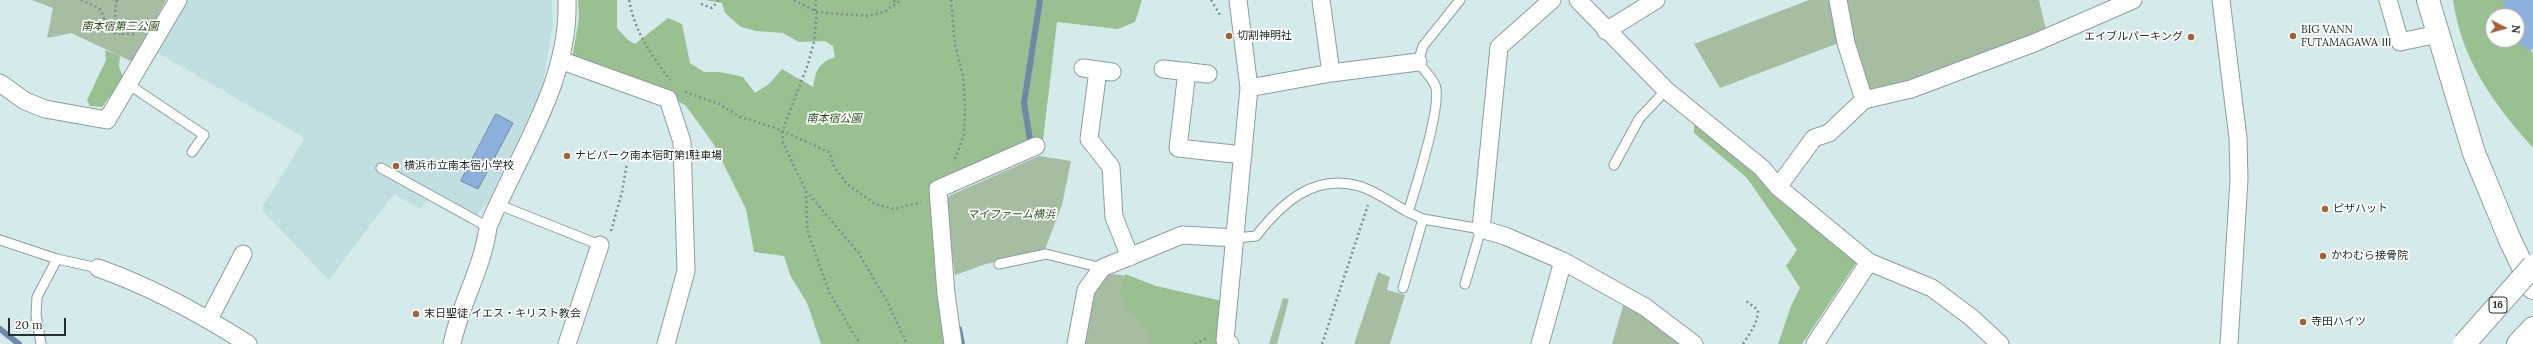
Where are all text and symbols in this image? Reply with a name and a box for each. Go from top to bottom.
north arrow [2485,8,2525,48]
park label: 南本宿第三公園 [82,20,158,34]
place label: BIG VANN FUTAMAGAWA Ⅲ [2301,23,2392,49]
text: N [2509,24,2523,34]
place label: 切割神明社 [1237,29,1292,43]
place label: エイブルパーキング [2084,30,2183,44]
marker: 切割神明社 [1224,31,1234,41]
marker: BIG VANN FUTAMAGAWA Ⅲ [2288,31,2298,41]
marker: エイブルパーキング [2186,32,2196,42]
park label: 南本宿公園 [807,112,861,126]
place label: ナビパーク南本宿町第1駐車場 [575,149,722,163]
marker: ナビパーク南本宿町第1駐車場 [562,151,572,161]
place label: 横浜市立南本宿小学校 [404,159,514,173]
marker: 横浜市立南本宿小学校 [391,161,401,171]
place label: ピザハット [2333,202,2388,216]
marker: ピザハット [2320,204,2330,214]
park label: マイファーム横浜 [967,208,1055,222]
place label: かわむら接骨院 [2331,249,2408,263]
marker: かわむら接骨院 [2318,251,2328,261]
road number: 16 [2489,297,2507,313]
place label: 末日聖徒 イエス・キリスト教会 [424,307,581,321]
marker: 末日聖徒 イエス・キリスト教会 [411,309,421,319]
scale bar [10,310,68,336]
place label: 寺田ハイツ [2311,315,2366,329]
text: 20 m [15,317,43,332]
marker: 寺田ハイツ [2298,317,2308,327]

